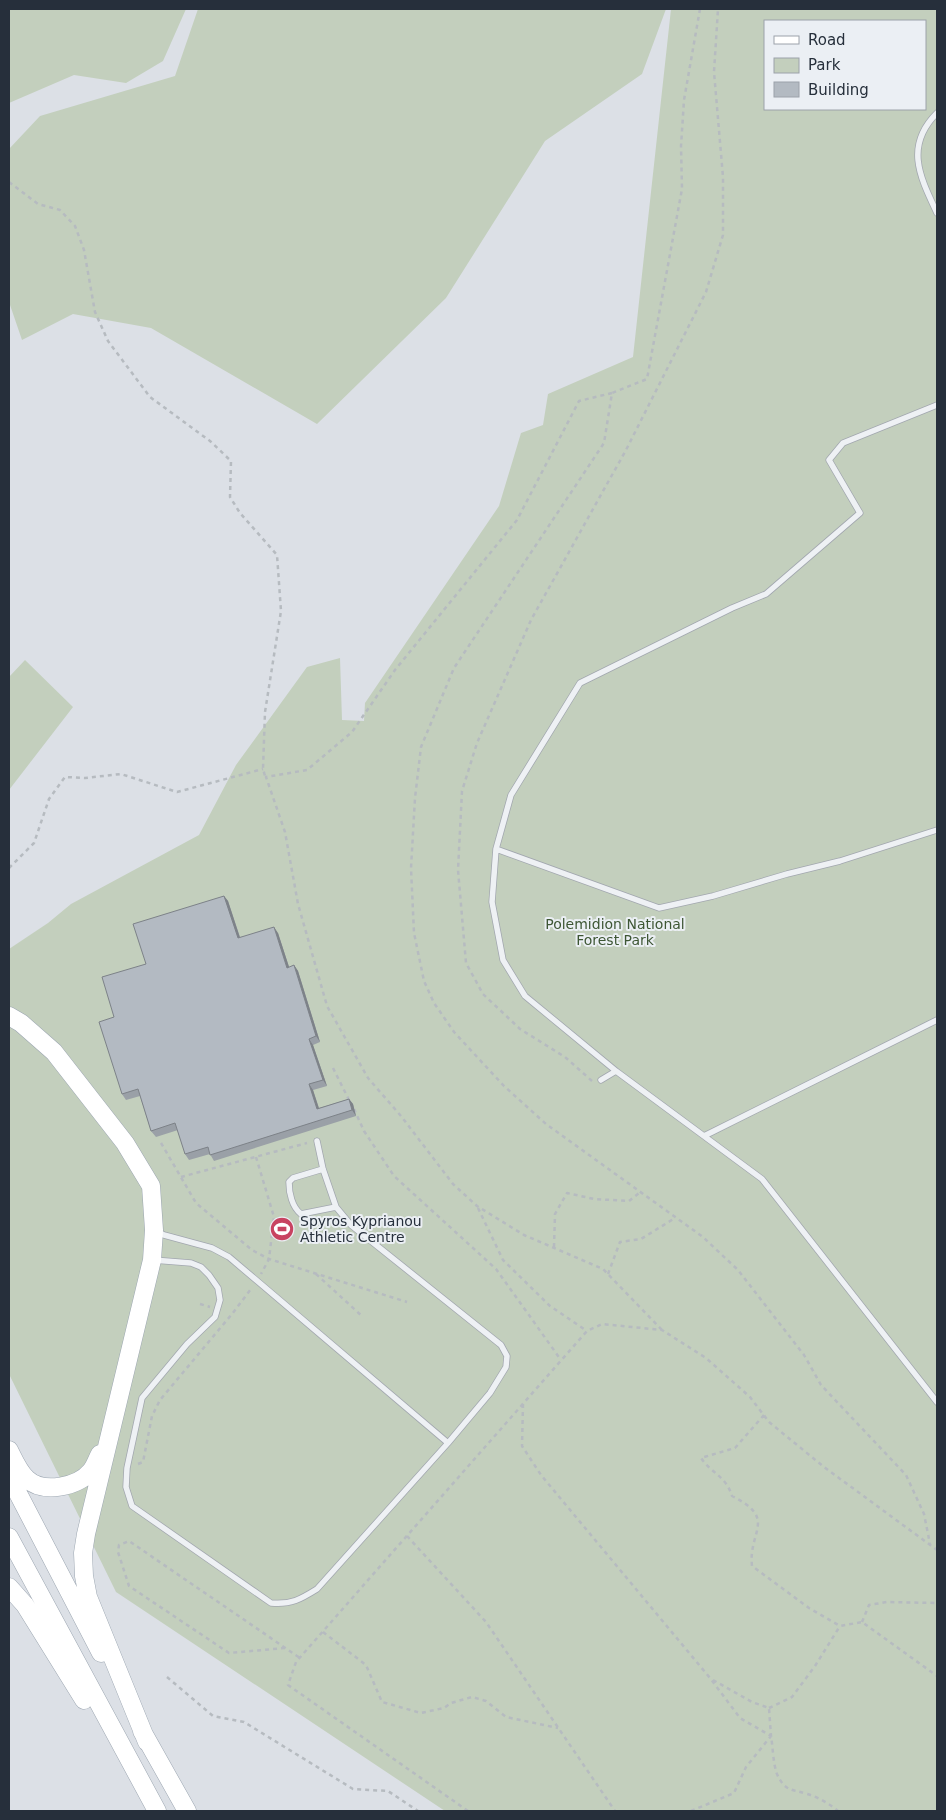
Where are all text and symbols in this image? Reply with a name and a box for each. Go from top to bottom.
legend [764,20,926,110]
text: Road [808,31,846,49]
text: Park [808,56,841,74]
text: Building [808,81,869,99]
park label: Polemidion National Forest Park [545,916,685,948]
place label: Spyros Kyprianou Athletic Centre [300,1213,422,1245]
sports icon: Spyros Kyprianou Athletic Centre [269,1216,295,1242]

